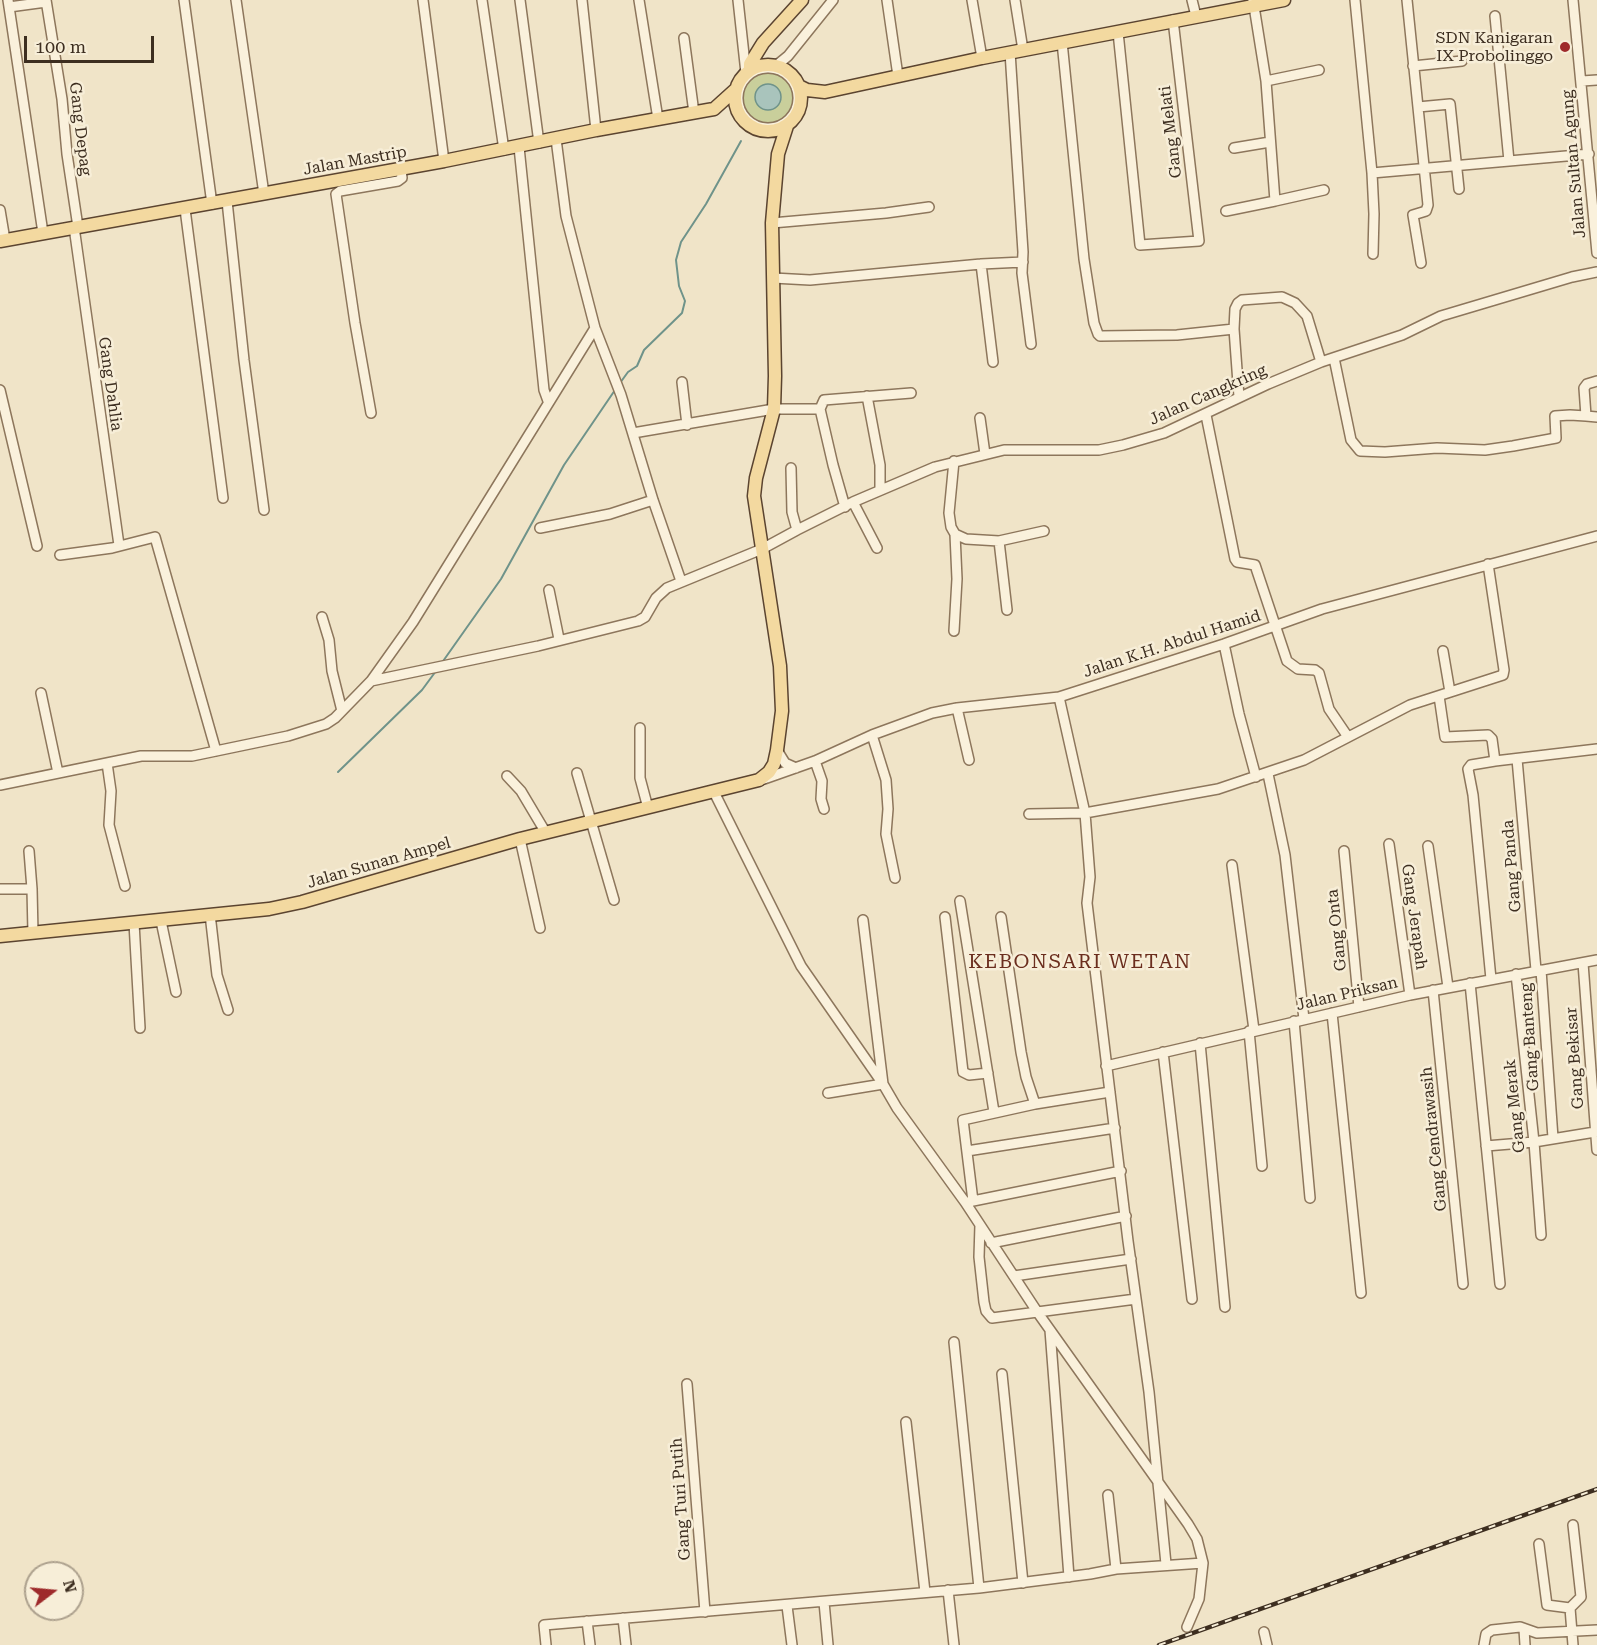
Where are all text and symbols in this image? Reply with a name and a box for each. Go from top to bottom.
scale bar [27,24,158,62]
place label: SDN Kanigaran IX Probolinggo [1435,28,1553,66]
text: 100 m [35,36,86,57]
marker: SDN Kanigaran IX Probolinggo [1558,40,1572,54]
street label: Gang Depag [65,81,95,177]
street label: Gang Melati [1156,85,1186,179]
street label: Jalan Sultan Agung [1558,89,1590,239]
street label: Jalan Mastrip [302,142,408,180]
street label: Gang Dahlia [94,336,126,432]
street label: Jalan Cangkring [1147,361,1269,429]
street label: Jalan K.H. Abdul Hamid [1081,606,1263,682]
street label: Gang Panda [1498,819,1526,913]
street label: Jalan Sunan Ampel [305,833,453,893]
street label: Gang Jerapah [1397,863,1431,971]
street label: Gang Onta [1323,888,1351,972]
district label: KEBONSARI WETAN [968,950,1192,974]
street label: Jalan Priksan [1294,973,1400,1015]
street label: Gang Banteng [1517,982,1543,1092]
street label: Gang Bekisar [1562,1006,1588,1110]
street label: Gang Merak [1501,1058,1529,1154]
street label: Gang Cendrawasih [1417,1066,1451,1212]
street label: Gang Turi Putih [667,1437,695,1561]
north arrow [24,1561,84,1621]
text: N [59,1578,81,1595]

